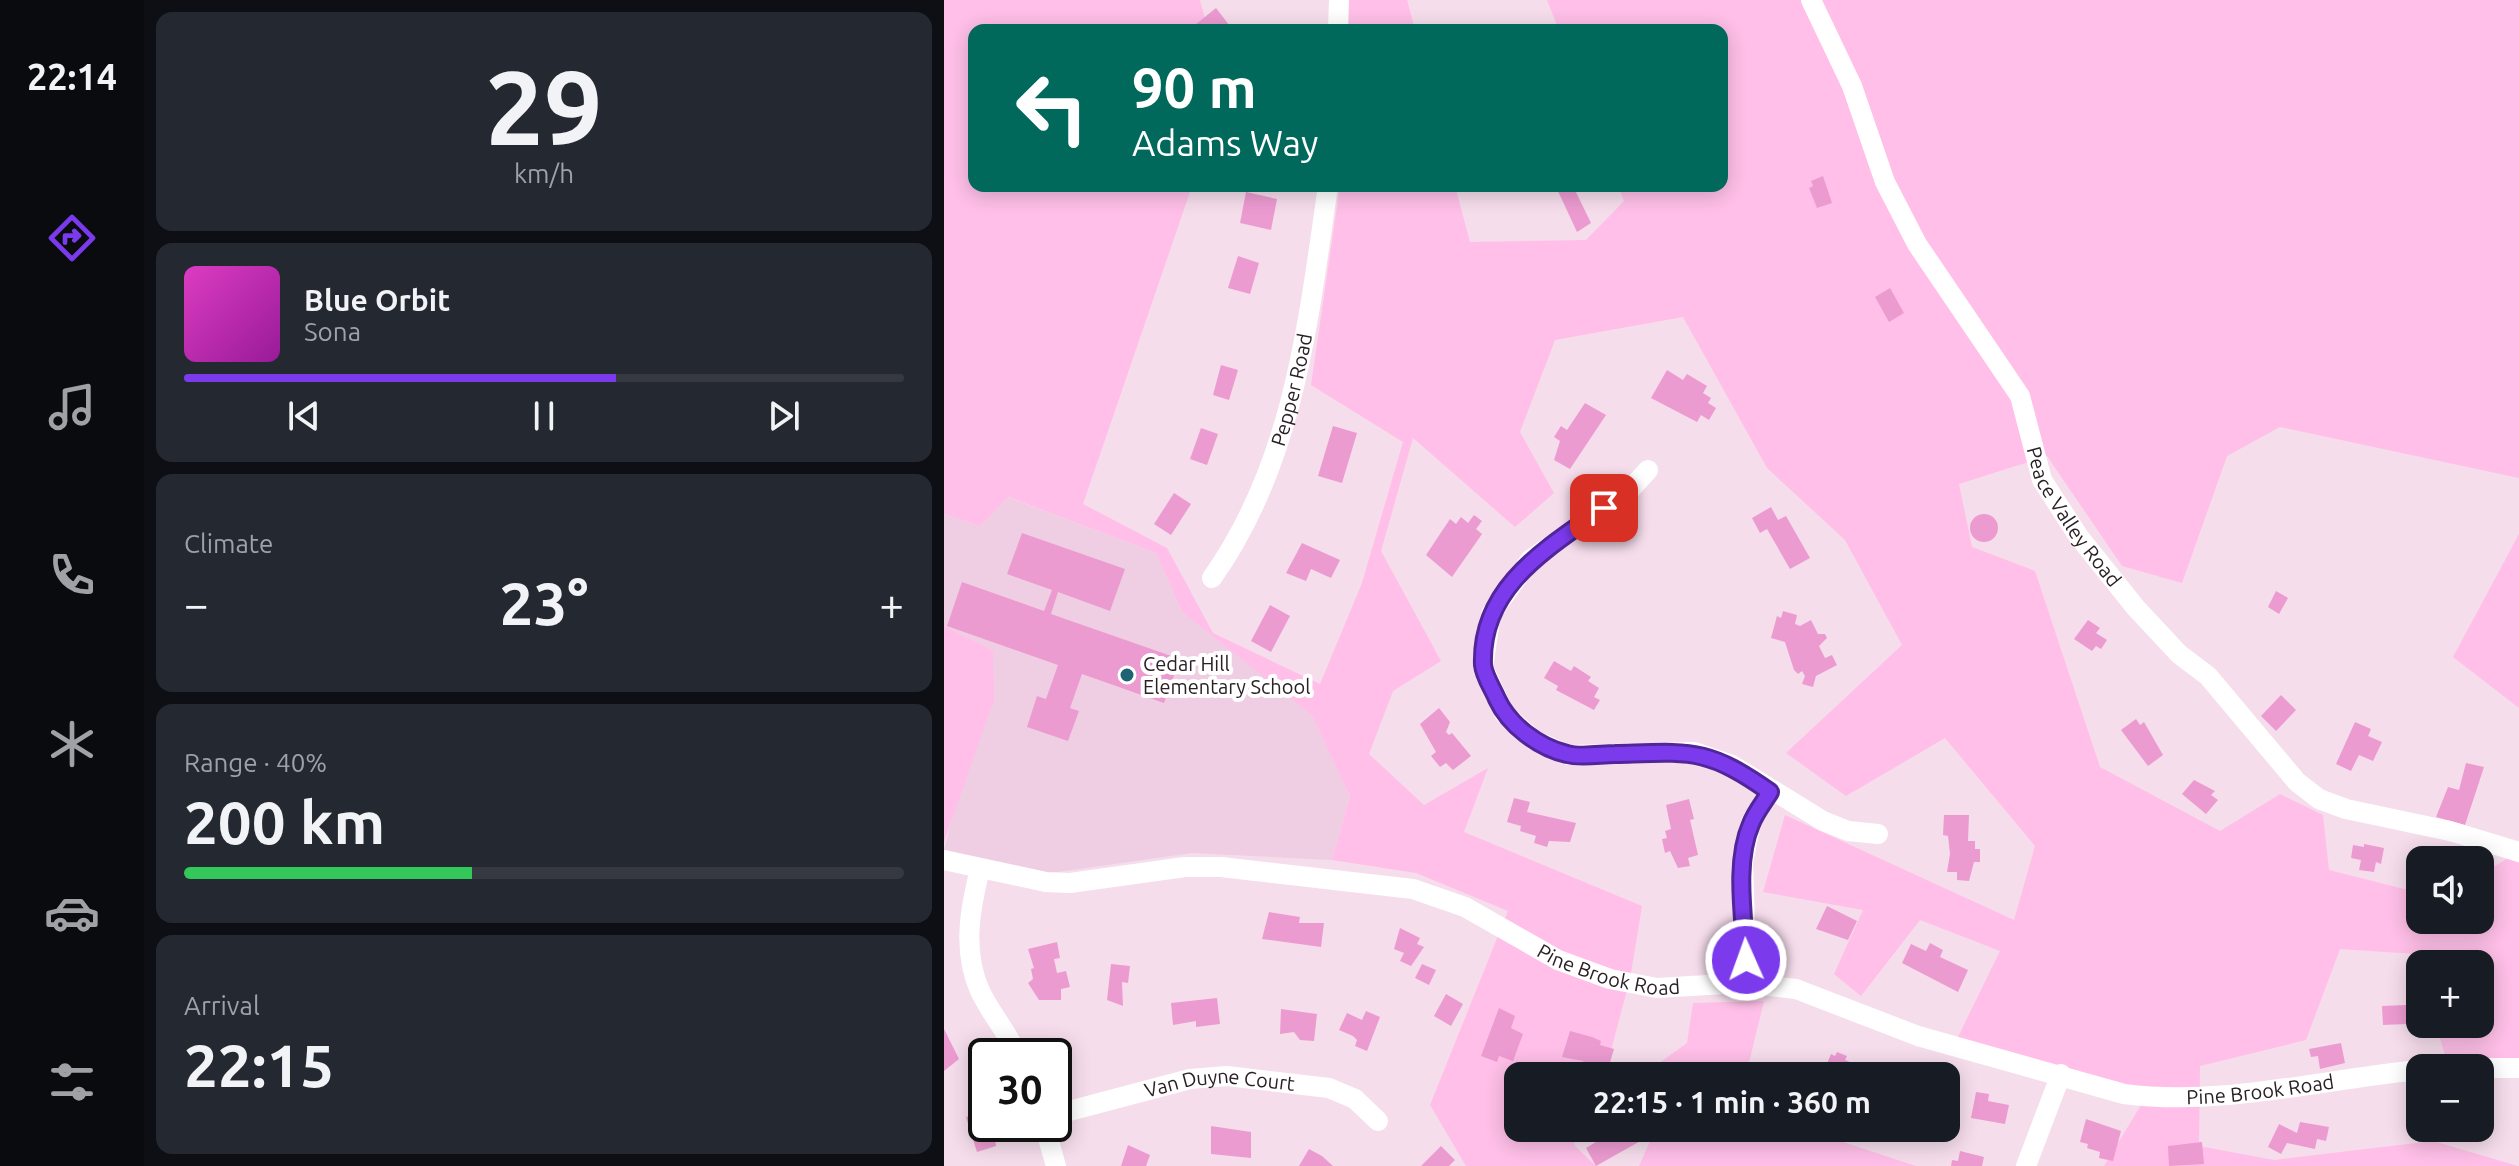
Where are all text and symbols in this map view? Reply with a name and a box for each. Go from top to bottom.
text: 29 [485,48,603,165]
text: 22:14 [27,56,117,97]
icon: left [1000,56,1104,160]
text: 90 m [1132,56,1257,119]
text: Adams Way [1132,122,1318,163]
text: km/h [514,159,574,188]
icon: directions [44,210,100,266]
text: Blue Orbit [304,283,450,317]
text: Sona [304,317,361,346]
street label: Pepper Road [1266,331,1316,449]
icon: music [44,379,100,435]
icon: previous [282,394,326,438]
icon: pause [522,394,566,438]
icon: next [762,394,806,438]
street label: Peace Valley Road [2023,444,2126,591]
pin [1570,474,1638,542]
icon: arrive [1582,486,1626,530]
text: Climate [184,529,273,558]
icon: phone [44,547,100,603]
text: 23° [500,569,588,636]
text: − [184,579,209,628]
text: + [879,579,904,628]
place label: Cedar Hill Elementary School [1143,652,1310,698]
marker: Cedar Hill Elementary School [1118,666,1136,684]
icon: climate [44,716,100,772]
text: Range · 40% [184,748,327,777]
text: 200 km [184,788,385,855]
map controls [2406,846,2494,1142]
button: sound [2406,846,2494,934]
icon: car [44,885,100,941]
position arrow [1704,918,1788,1002]
street label: Pine Brook Road [1533,939,1681,999]
button: + [2406,950,2494,1038]
text: Arrival [184,991,260,1020]
text: 22:15 [184,1031,334,1098]
speed limit sign: 30 [968,1038,1072,1142]
icon: filters [44,1054,100,1110]
button: − [2406,1054,2494,1142]
street label: Van Duyne Court [1142,1064,1296,1102]
street label: Pine Brook Road [2186,1069,2335,1108]
text: 22:15 · 1 min · 360 m [1593,1085,1871,1119]

